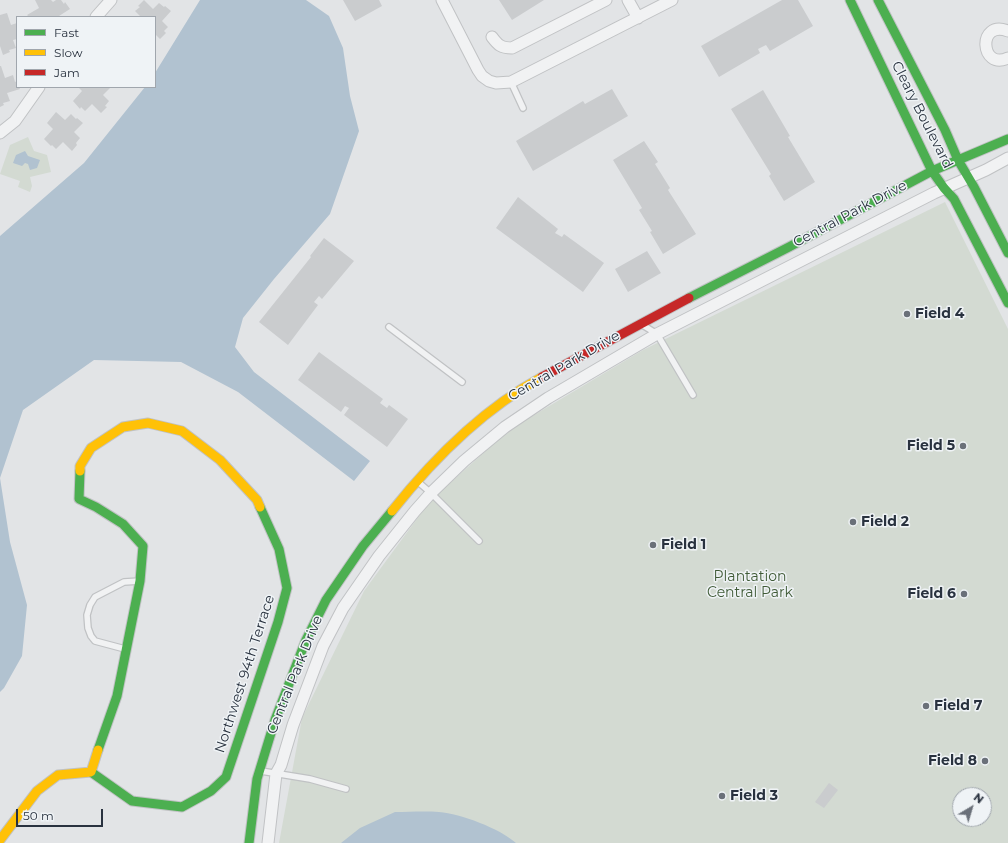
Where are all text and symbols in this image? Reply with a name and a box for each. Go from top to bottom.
legend [16,16,156,88]
text: Fast [54,25,79,40]
text: Slow [54,45,83,60]
street label: Cleary Boulevard [888,58,956,172]
text: Jam [54,65,80,80]
street label: Central Park Drive [790,177,910,251]
place label: Field 4 [915,306,965,322]
marker: Field 4 [902,309,912,319]
street label: Central Park Drive [505,327,623,405]
place label: Field 5 [907,438,955,454]
marker: Field 5 [958,441,968,451]
place label: Field 2 [861,514,909,530]
marker: Field 2 [848,517,858,527]
place label: Field 1 [661,537,706,553]
marker: Field 1 [648,540,658,550]
park label: Plantation Central Park [707,569,793,602]
place label: Field 6 [907,586,956,602]
marker: Field 6 [959,589,969,599]
street label: Northwest 94th Terrace [212,593,278,755]
street label: Central Park Drive [264,613,326,737]
place label: Field 7 [934,698,983,714]
marker: Field 7 [921,701,931,711]
place label: Field 8 [928,753,977,769]
marker: Field 8 [980,756,990,766]
north arrow [952,787,992,827]
place label: Field 3 [730,788,778,804]
text: N [971,790,987,807]
marker: Field 3 [717,791,727,801]
scale bar [18,801,105,827]
text: 50 m [23,808,54,823]

